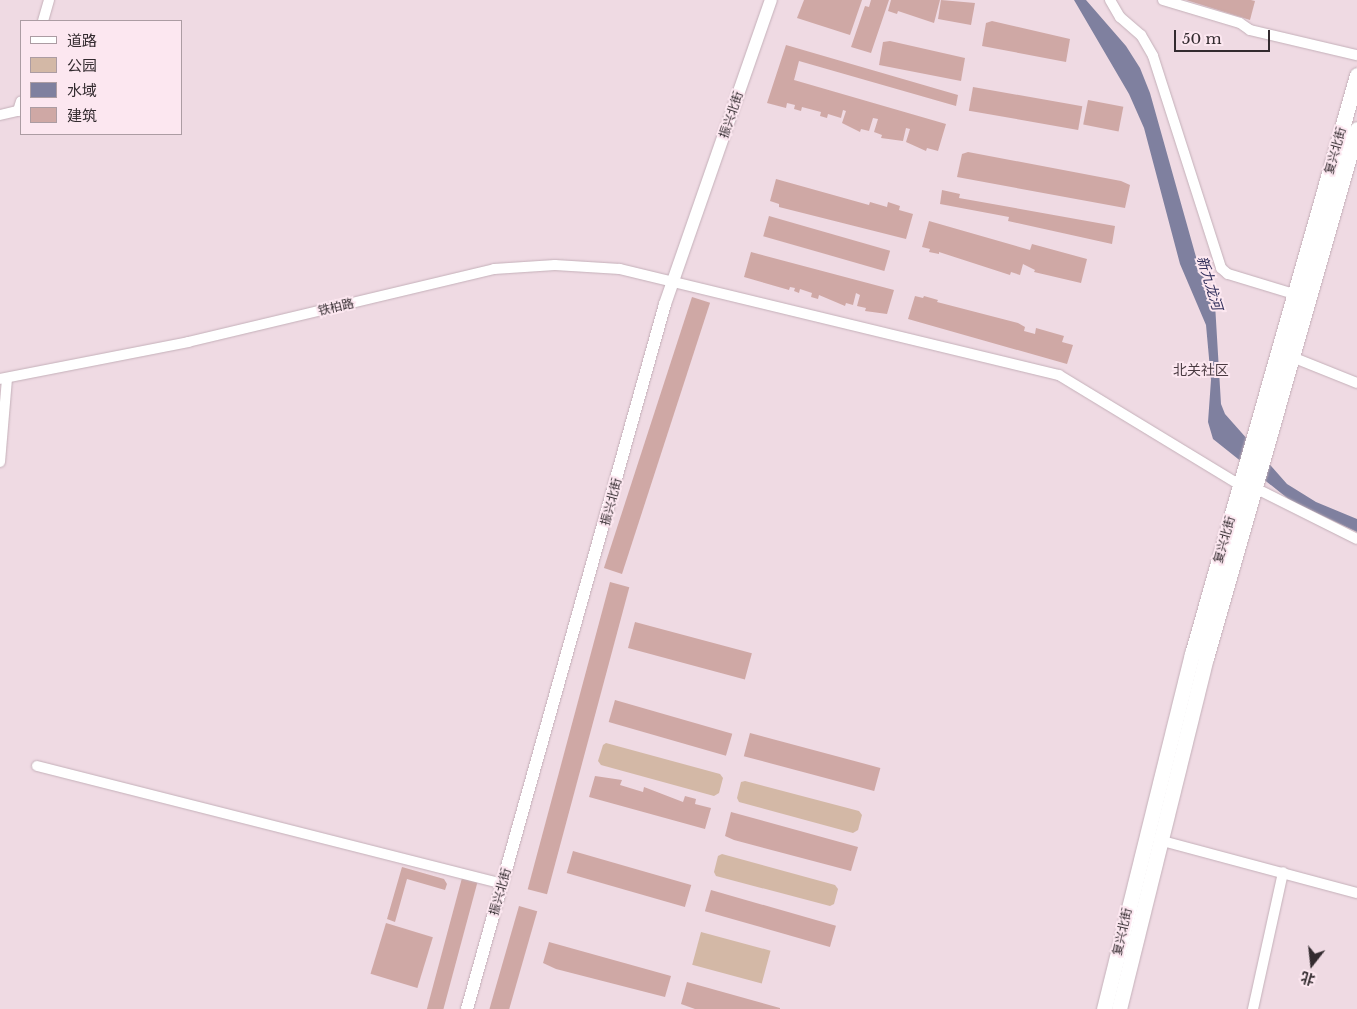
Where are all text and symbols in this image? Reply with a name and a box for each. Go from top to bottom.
legend [20,20,182,135]
scale bar [1177,20,1273,52]
text: 50 m [1182,29,1222,48]
text: 道路 [67,31,97,50]
text: 公园 [67,56,97,75]
text: 水域 [67,81,97,100]
street label: 振兴北街 [716,90,746,140]
text: 建筑 [67,106,97,125]
street label: 复兴北街 [1321,126,1349,176]
water label: 新九龙河 [1194,254,1226,312]
street label: 铁柏路 [317,296,355,318]
district label: 北关社区 [1173,362,1229,378]
street label: 振兴北街 [598,477,624,527]
street label: 复兴北街 [1210,515,1238,565]
street label: 振兴北街 [486,867,514,917]
street label: 复兴北街 [1110,907,1134,957]
north arrow [1287,939,1337,989]
text: 北 [1299,968,1317,989]

